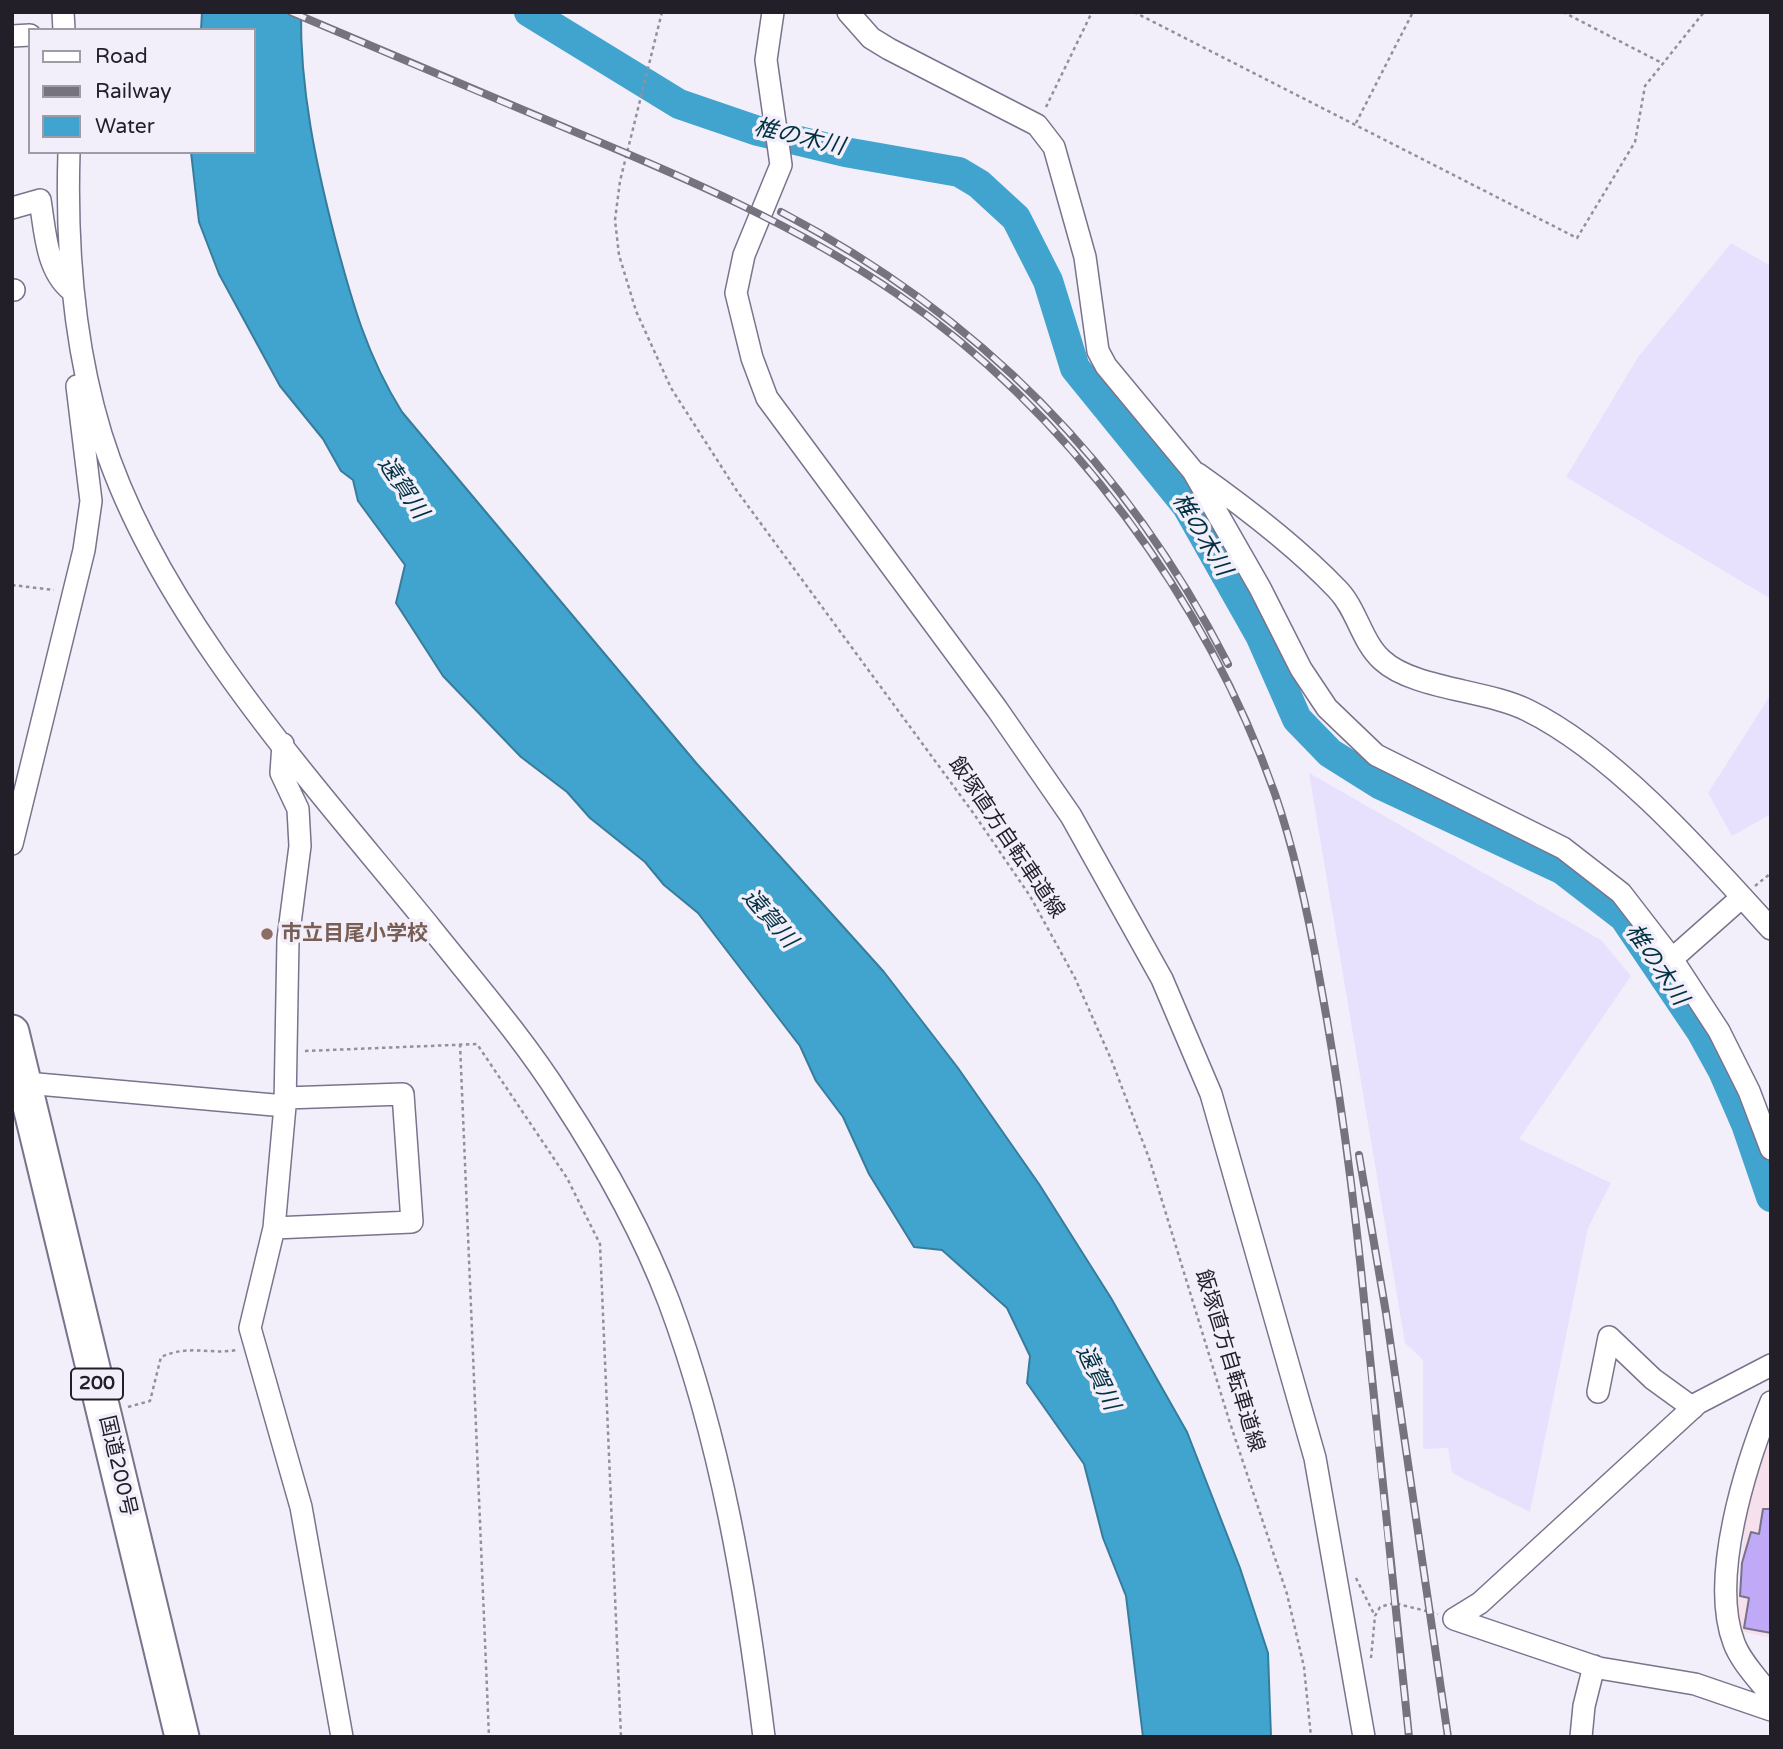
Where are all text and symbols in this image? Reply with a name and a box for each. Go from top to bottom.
legend [28,28,256,154]
text: Road [95,44,148,69]
text: Railway [95,79,172,104]
text: Water [95,114,155,139]
water label: 椎の木川 [751,114,847,162]
water label: 遠賀川 [371,452,433,524]
water label: 椎の木川 [1165,488,1237,582]
street label: 飯塚直方自転車道線 [943,753,1069,923]
water label: 遠賀川 [736,884,802,954]
water label: 椎の木川 [1619,919,1693,1011]
place label: 市立目尾小学校 [281,921,428,947]
marker: 市立目尾小学校 [259,926,275,942]
street label: 飯塚直方自転車道線 [1189,1267,1269,1455]
water label: 遠賀川 [1069,1341,1125,1415]
road number: 200 [71,1368,123,1400]
street label: 国道200号 [93,1413,141,1519]

